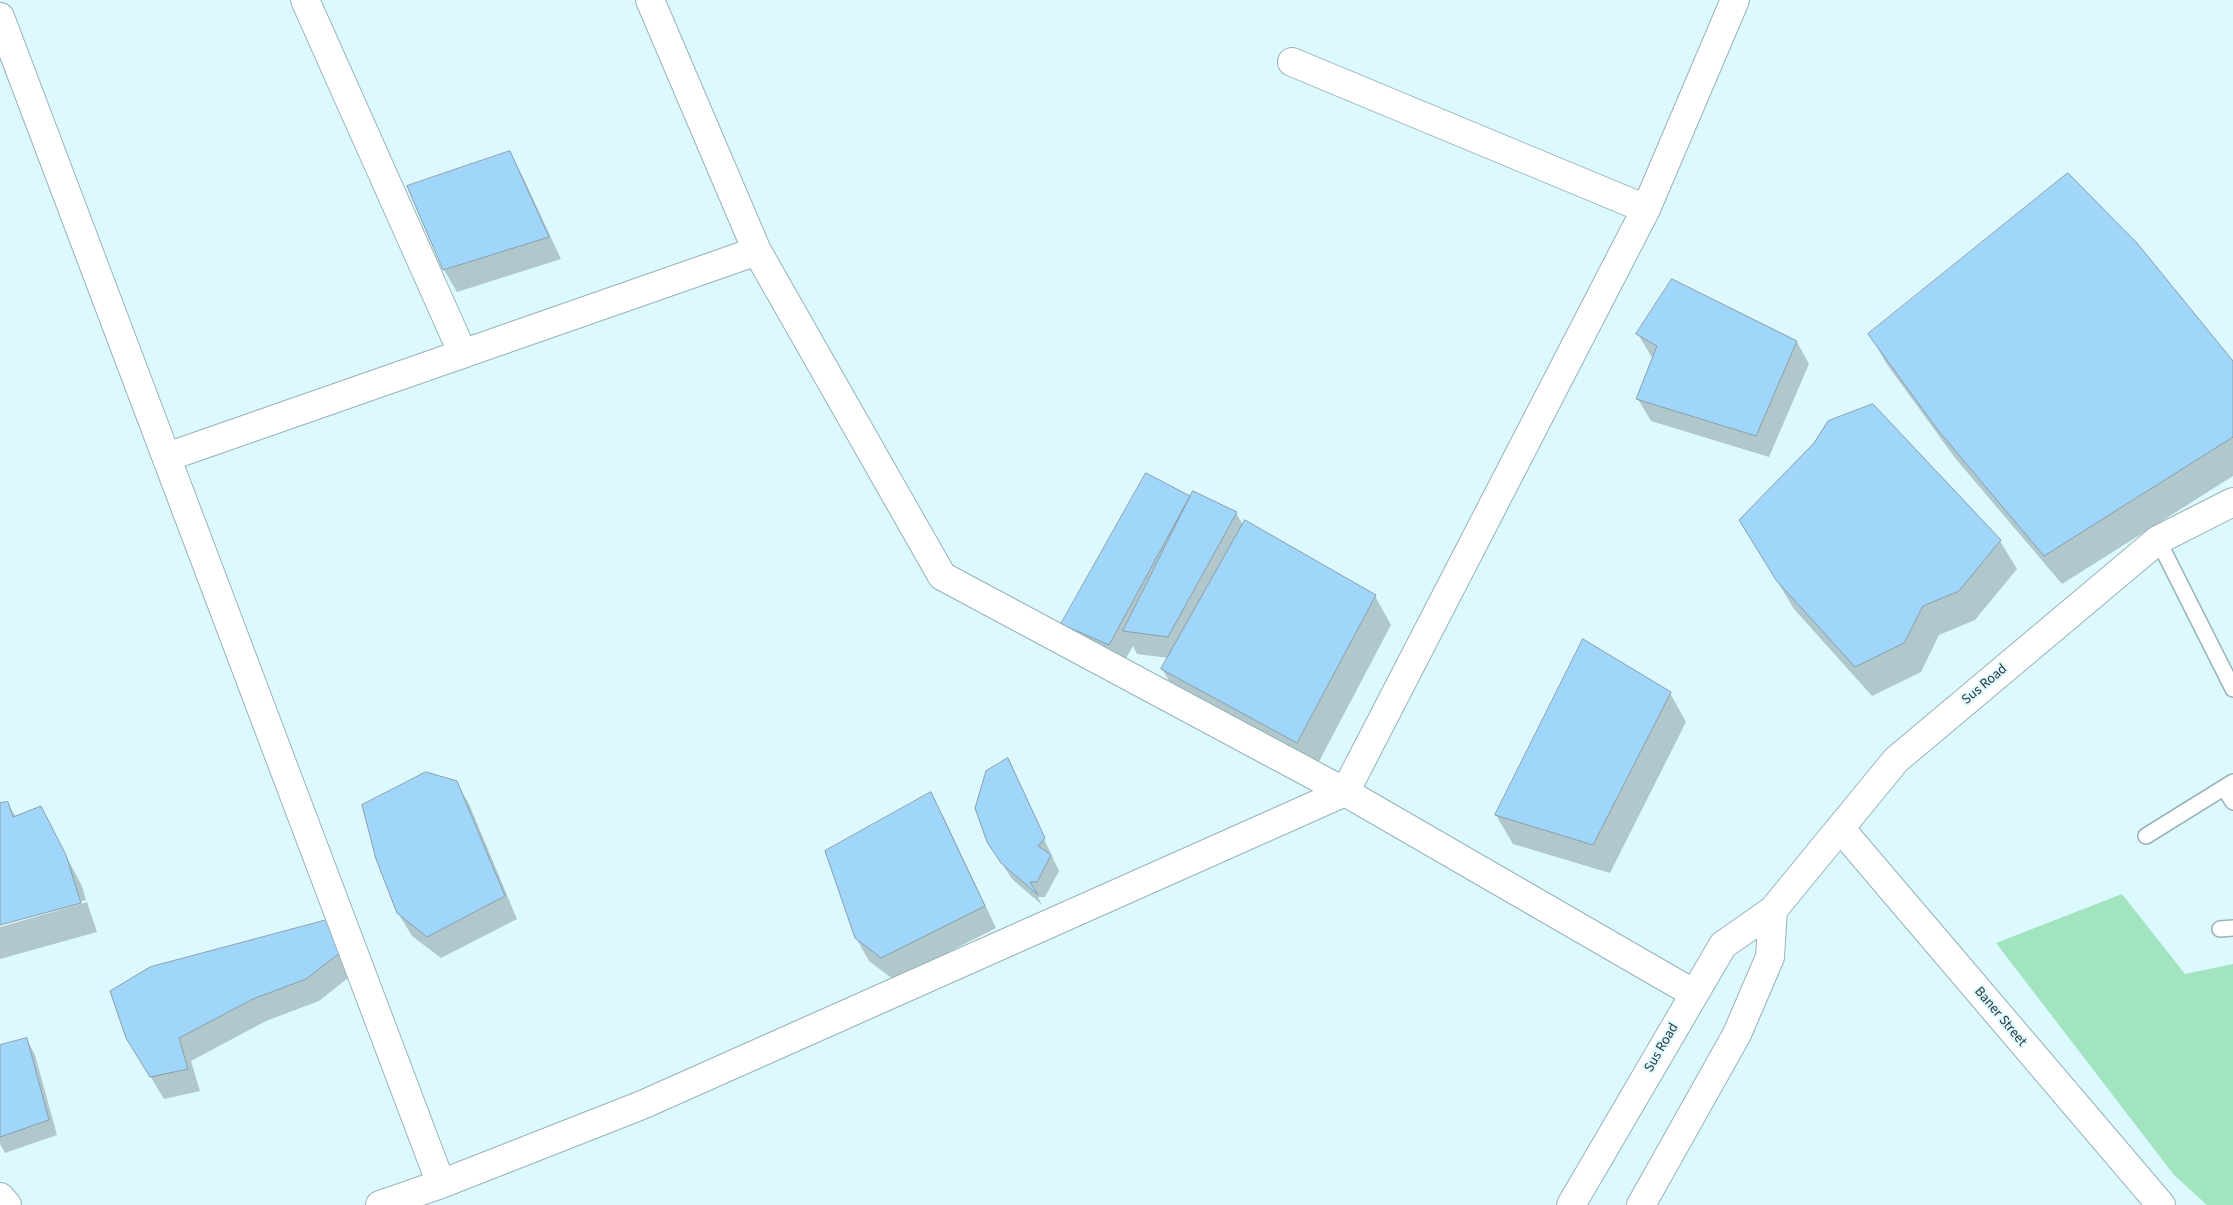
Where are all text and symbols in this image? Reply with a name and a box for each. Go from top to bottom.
street label: Sus Road [1959,661,2011,709]
street label: Baner Street [1970,984,2030,1050]
street label: Sus Road [1641,1021,1683,1075]

